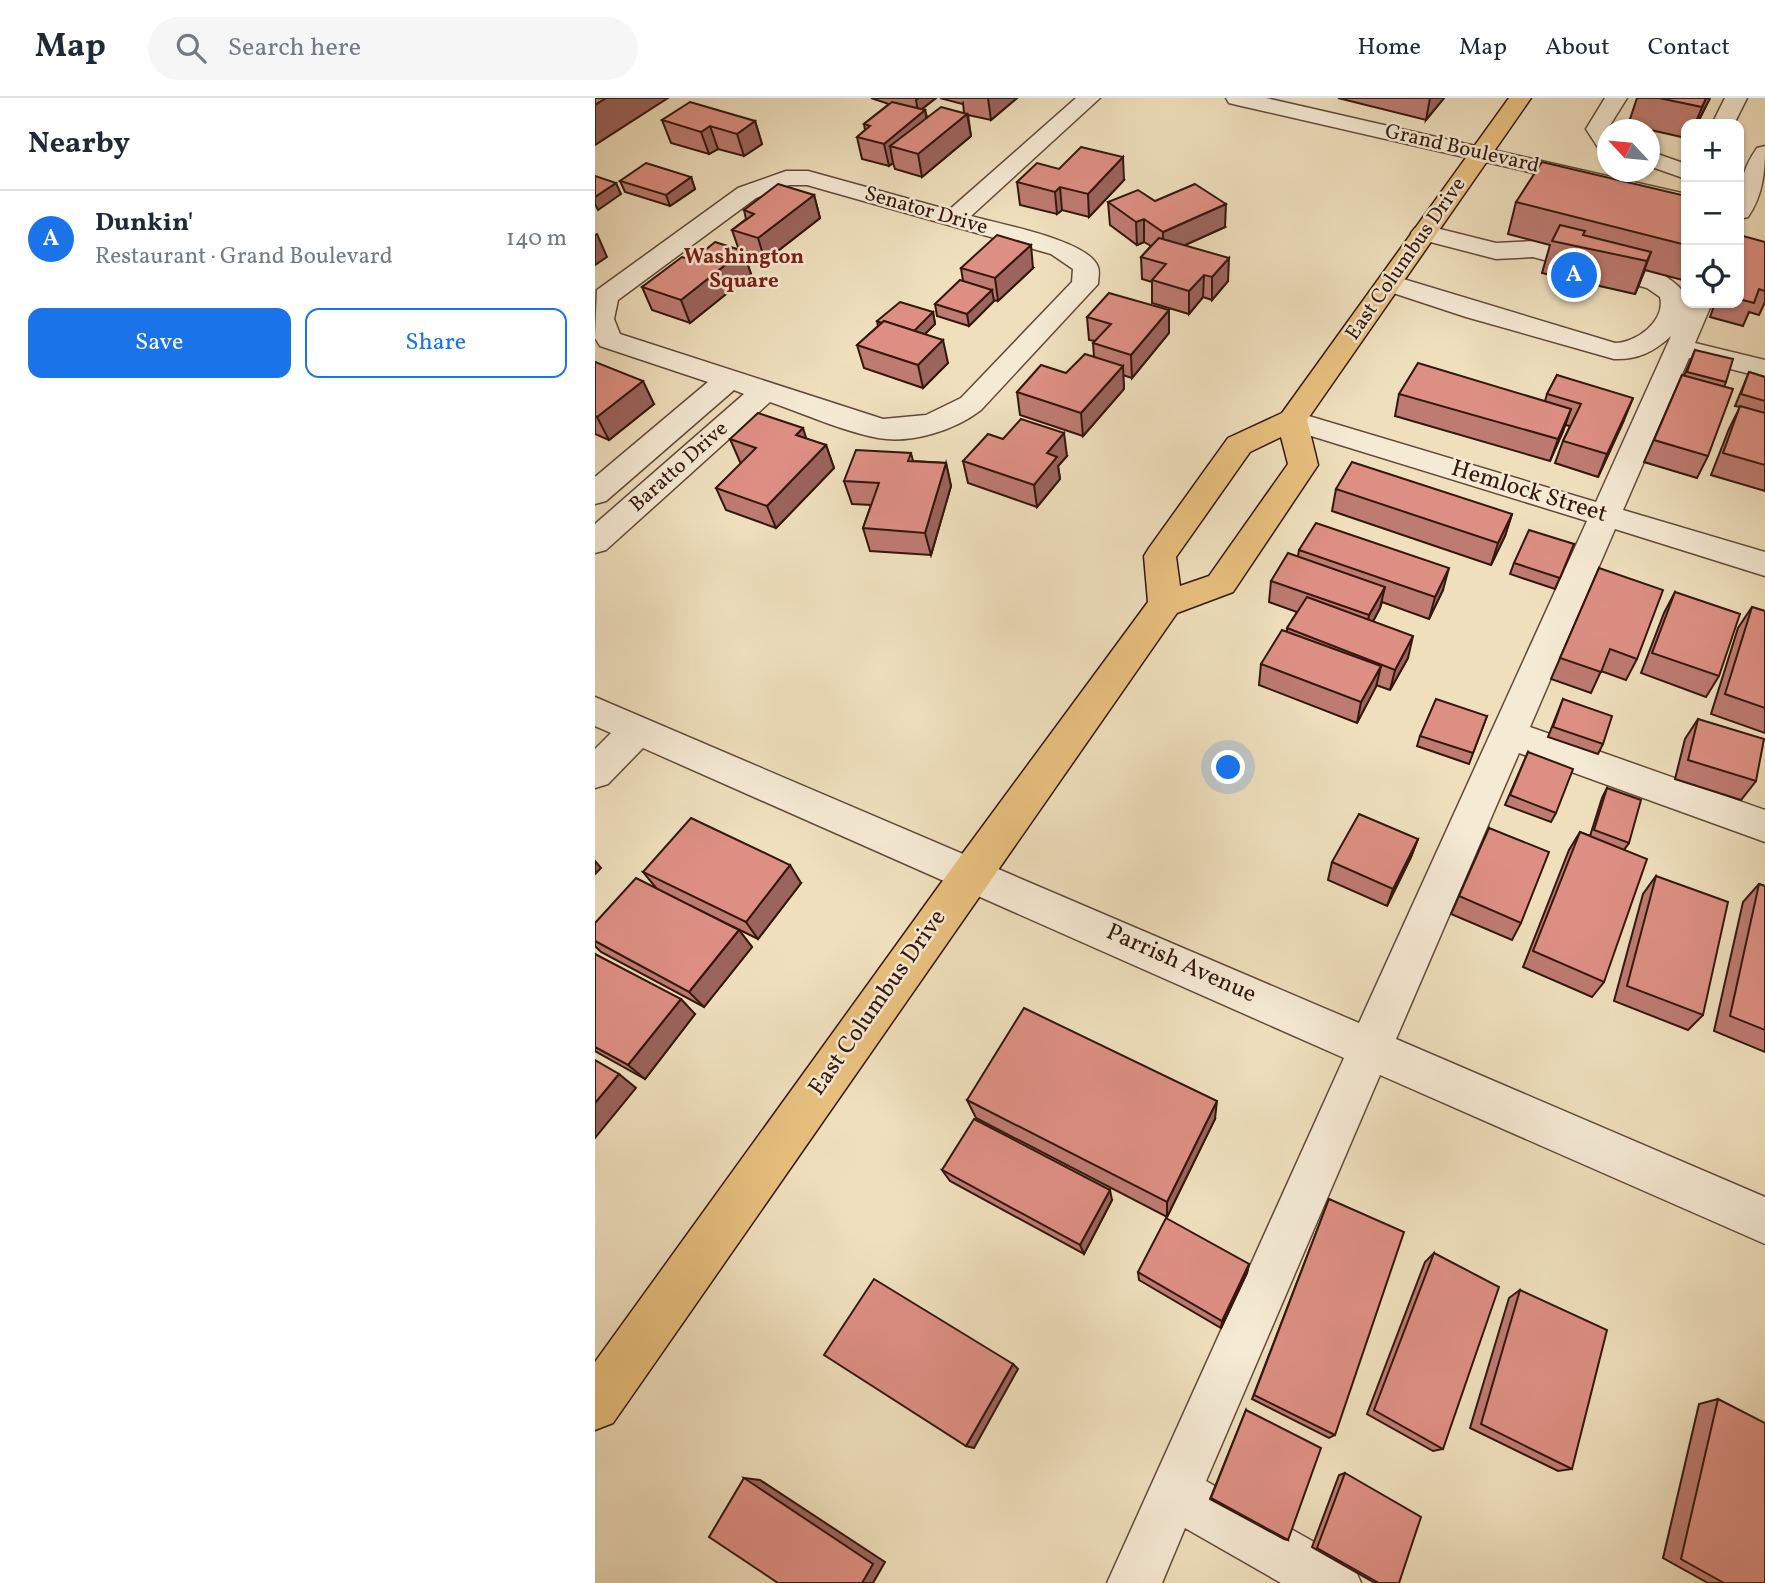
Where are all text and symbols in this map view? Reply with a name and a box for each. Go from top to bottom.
search box [148,17,638,80]
text: Map [35,25,106,71]
icon: search [172,29,210,67]
text: Search here [228,30,361,66]
text: Home [1357,31,1421,65]
text: Map [1459,31,1507,65]
text: About [1545,31,1610,65]
text: Contact [1648,31,1730,65]
street label: Grand Boulevard [1382,117,1542,181]
north arrow [1597,119,1660,182]
map controls [1681,119,1744,308]
button: + [1681,119,1744,182]
text: Nearby [28,123,130,165]
street label: East Columbus Drive [1339,172,1473,346]
street label: Senator Drive [861,180,991,242]
button: − [1681,182,1744,245]
text: Dunkin' [95,205,193,241]
text: A [43,223,59,255]
text: 140 m [506,223,567,255]
text: Restaurant · Grand Boulevard [95,241,393,273]
district label: Washington Square [684,243,804,296]
button: locate [1681,245,1744,308]
pin: A [1551,249,1597,301]
button: Save [28,308,291,378]
button: Share [305,308,567,378]
street label: Baratto Drive [623,415,735,519]
street label: Hemlock Street [1447,452,1611,532]
your location [1211,750,1245,784]
street label: East Columbus Drive [801,903,955,1103]
street label: Parrish Avenue [1100,916,1262,1012]

